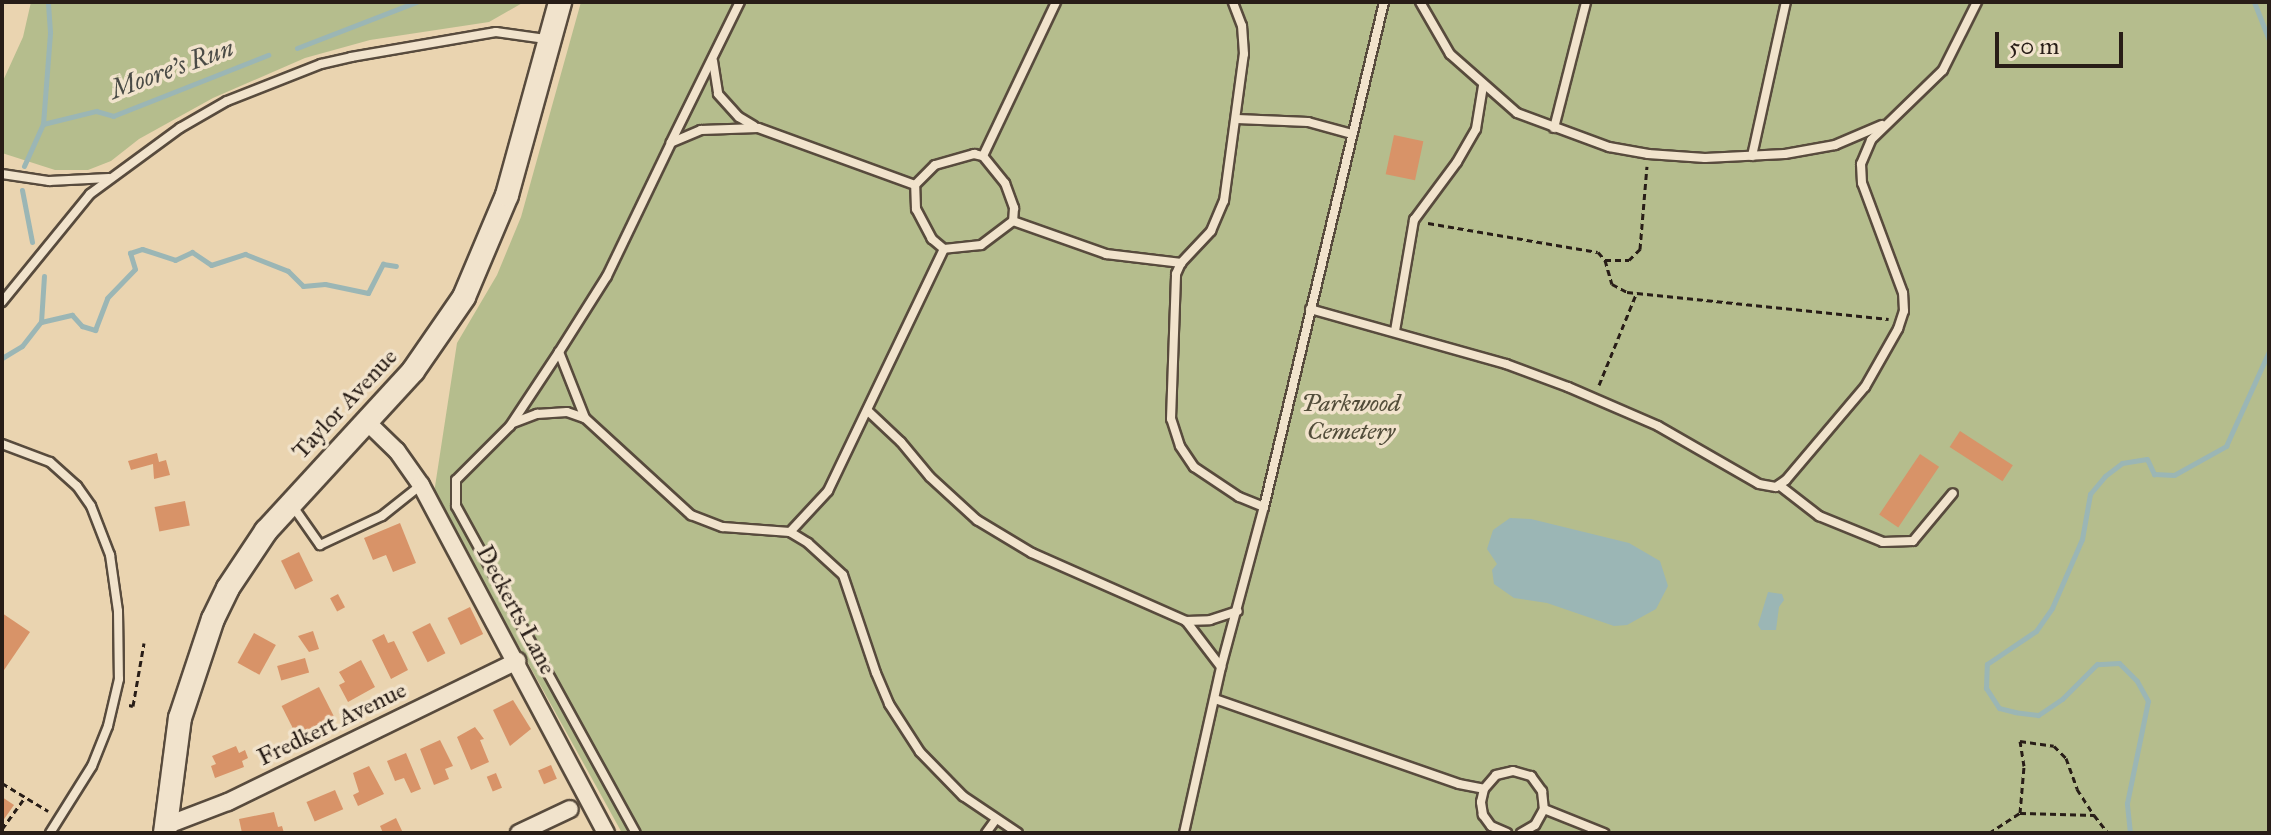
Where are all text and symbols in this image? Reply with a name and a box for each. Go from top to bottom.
scale bar [1999,16,2127,66]
text: 50 m [2009,31,2059,61]
water label: Moore's Run [106,32,238,106]
street label: Taylor Avenue [286,343,404,465]
park label: Parkwood Cemetery [1301,390,1401,446]
street label: Deckerts Lane [470,540,562,680]
street label: Fredkert Avenue [253,676,411,772]

